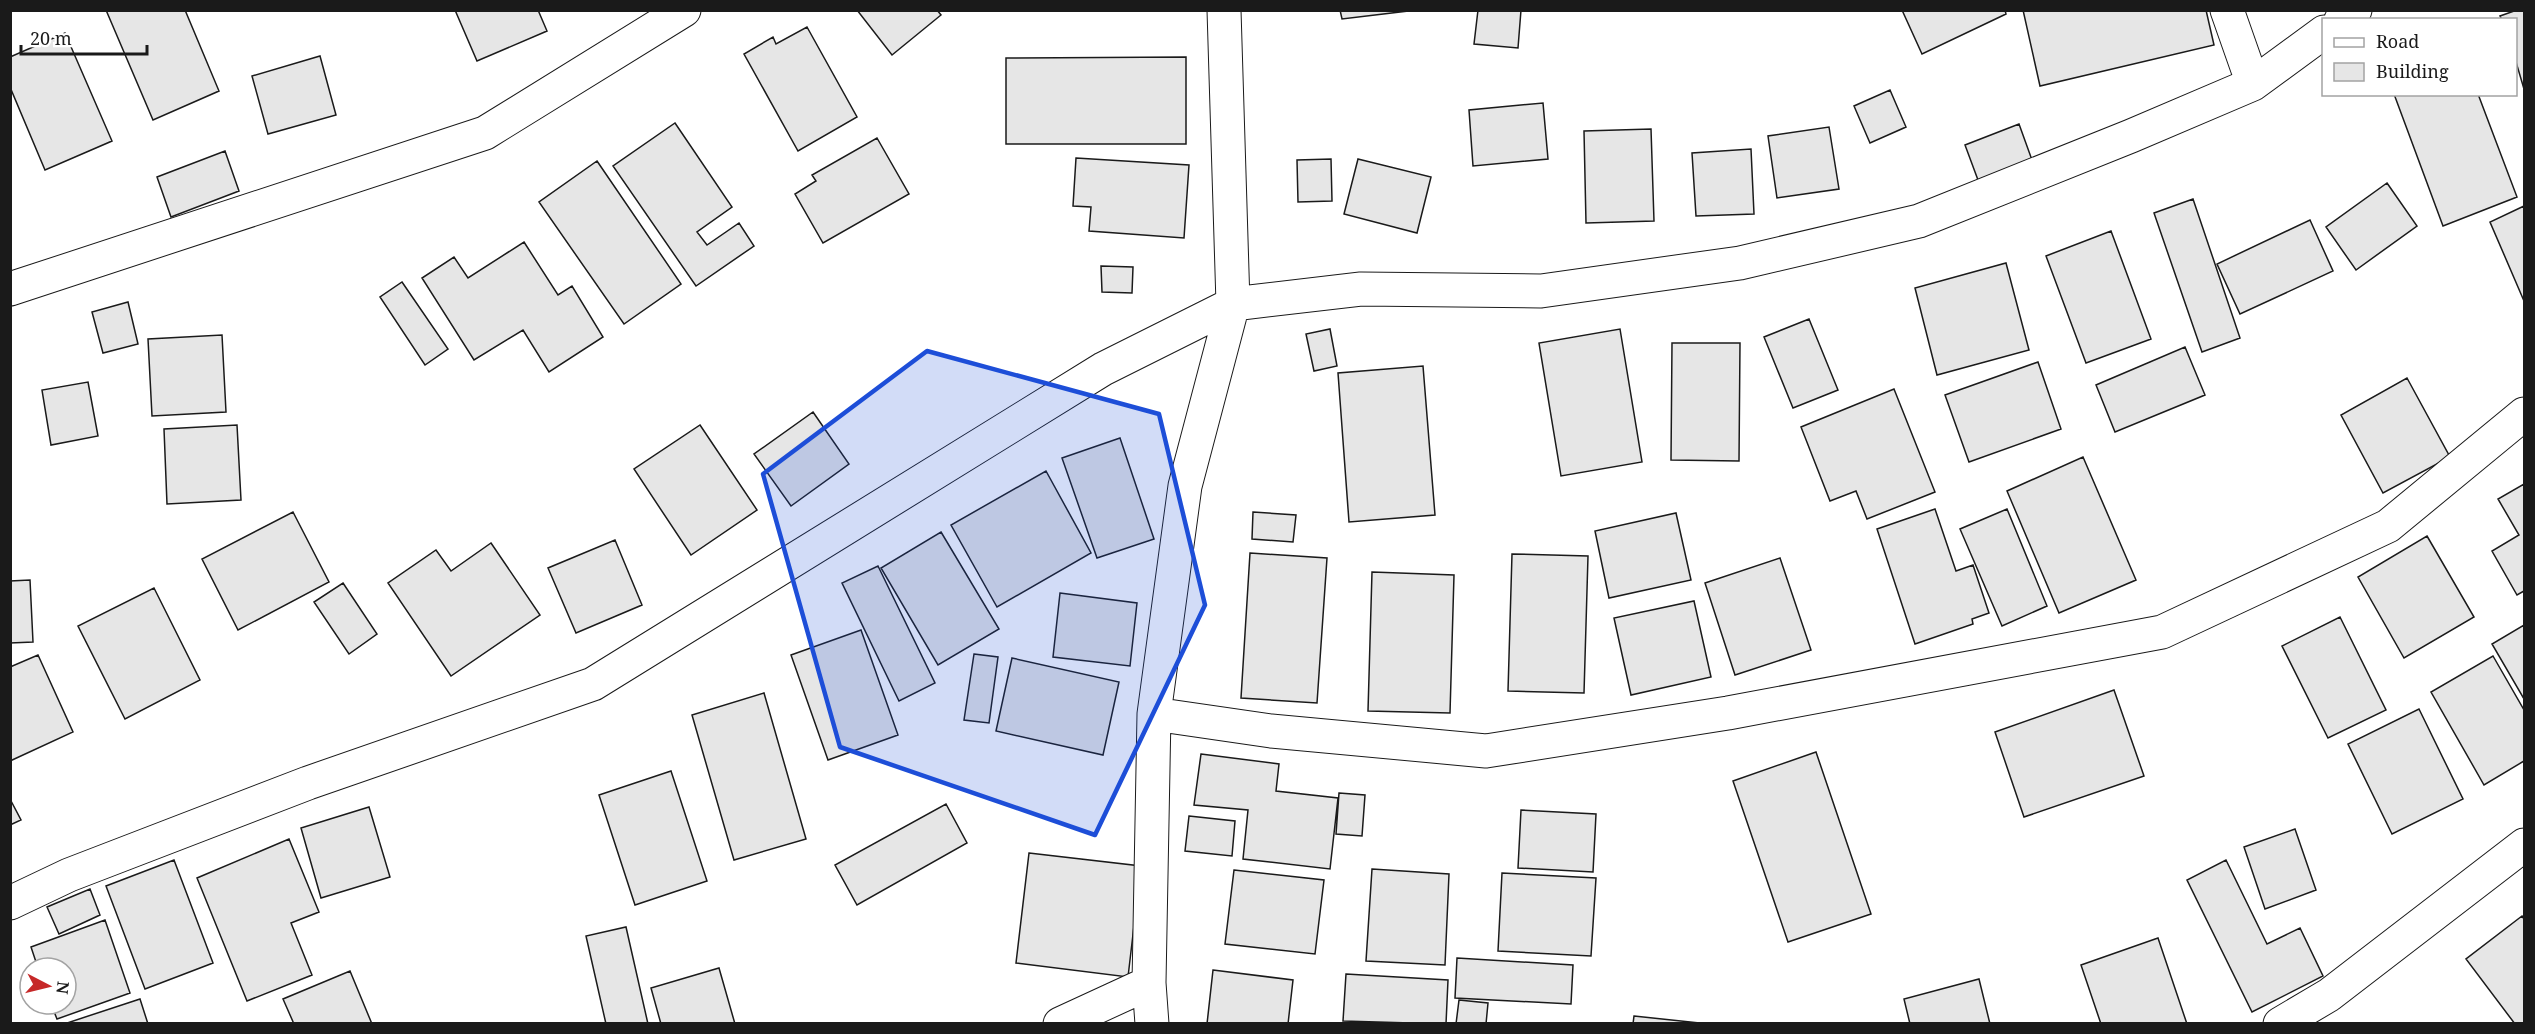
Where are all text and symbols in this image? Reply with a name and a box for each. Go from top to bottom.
scale bar [21,18,147,56]
legend [2322,18,2517,96]
text: 20 m [30,26,72,50]
text: Road [2376,29,2419,53]
text: Building [2376,59,2449,83]
north arrow [18,956,78,1016]
text: N [51,980,75,996]

